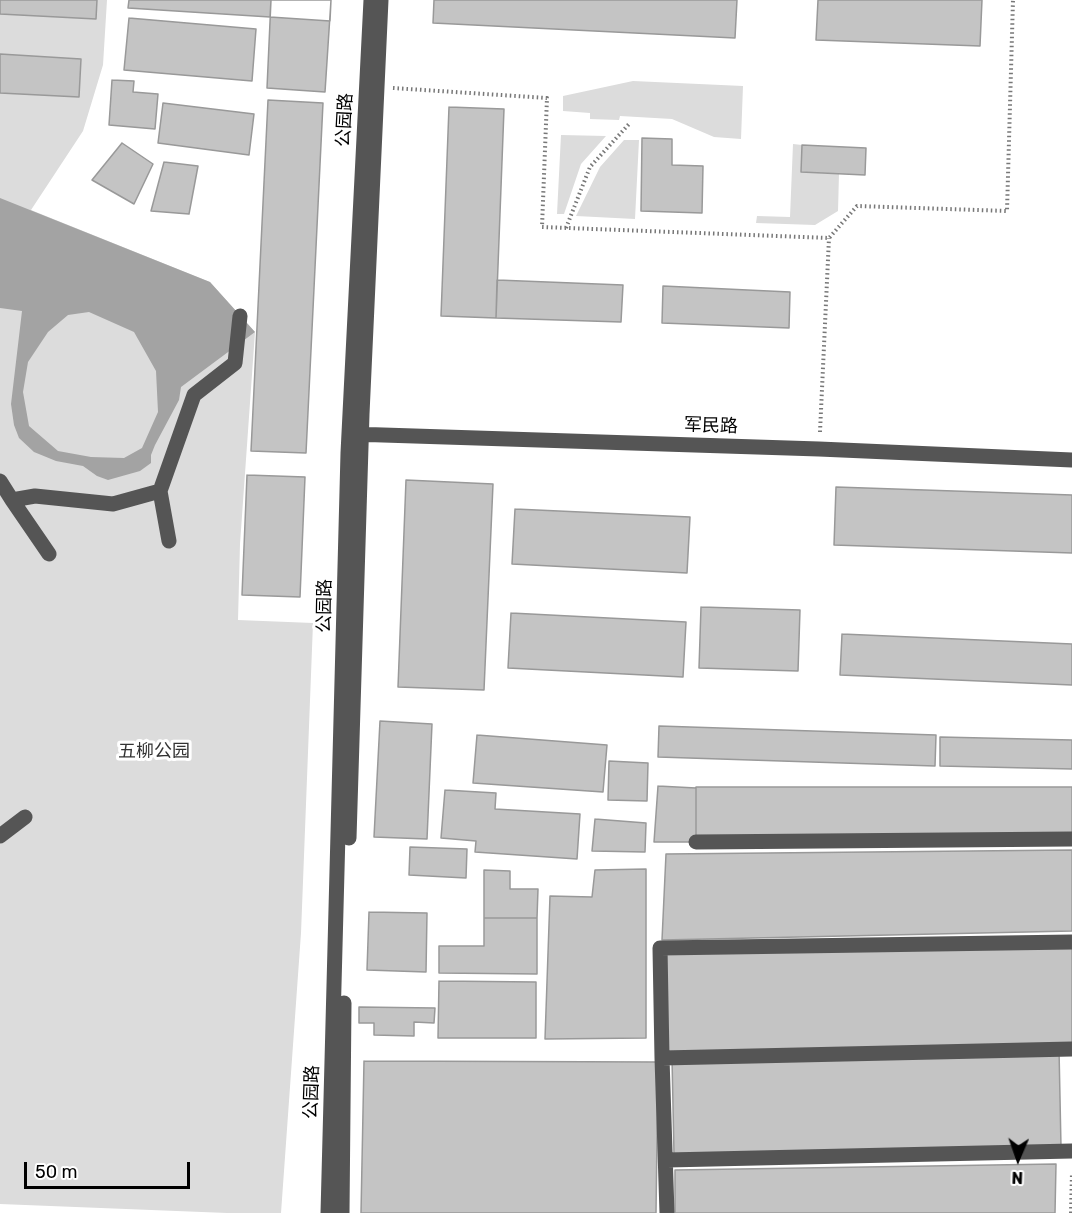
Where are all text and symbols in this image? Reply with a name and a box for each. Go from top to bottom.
street label: 公园路 [333,92,357,148]
street label: 军民路 [684,414,738,438]
street label: 公园路 [314,579,336,633]
park label: 五柳公园 [118,741,190,763]
street label: 公园路 [300,1065,324,1119]
north arrow [988,1129,1048,1189]
scale bar [27,1150,194,1188]
text: 50 m [35,1161,78,1183]
text: N [1011,1168,1023,1187]

